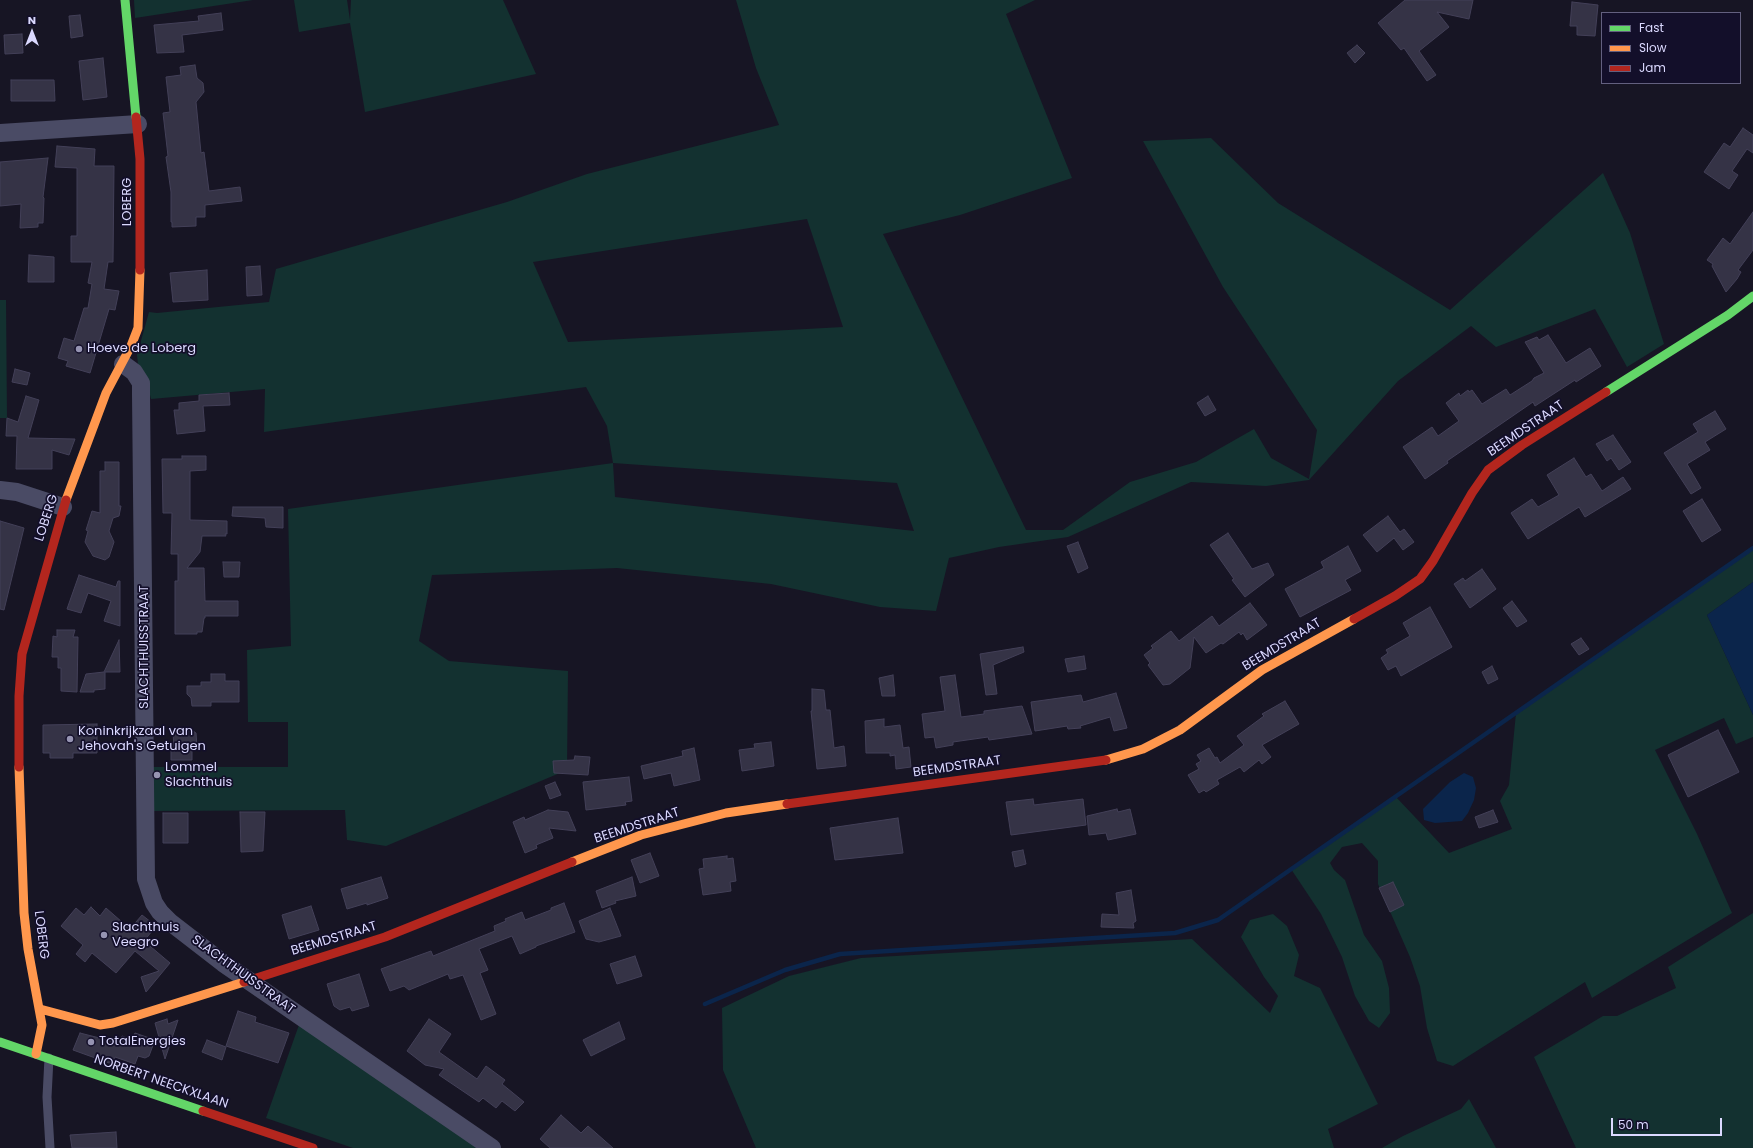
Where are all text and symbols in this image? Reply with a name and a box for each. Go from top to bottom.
north arrow [12,12,52,52]
text: N [28,12,36,28]
legend [1601,12,1741,84]
text: Fast [1639,19,1664,36]
text: Slow [1639,39,1667,56]
text: Jam [1639,59,1666,76]
street label: LOBERG [120,178,136,226]
place label: Hoeve de Loberg [87,341,196,357]
marker: Hoeve de Loberg [74,344,84,354]
street label: BEEMDSTRAAT [1485,398,1567,460]
street label: LOBERG [32,493,62,543]
street label: SLACHTHUISSTRAAT [137,585,153,709]
street label: BEEMDSTRAAT [1240,615,1324,675]
place label: Koninkrijkzaal van Jehovah's Getuigen [78,724,206,755]
marker: Koninkrijkzaal van Jehovah's Getuigen [65,734,75,744]
street label: BEEMDSTRAAT [912,753,1002,781]
place label: Lommel Slachthuis [165,760,232,791]
marker: Lommel Slachthuis [152,770,162,780]
street label: BEEMDSTRAAT [592,805,682,847]
street label: LOBERG [30,910,52,960]
street label: BEEMDSTRAAT [289,919,379,959]
place label: Slachthuis Veegro [112,920,179,951]
marker: Slachthuis Veegro [99,930,109,940]
street label: SLACHTHUISSTRAAT [188,932,298,1018]
place label: TotalEnergies [99,1034,186,1050]
marker: TotalEnergies [86,1037,96,1047]
street label: NORBERT NEECKXLAAN [92,1052,230,1112]
scale bar [1613,1110,1724,1136]
text: 50 m [1618,1116,1649,1133]

